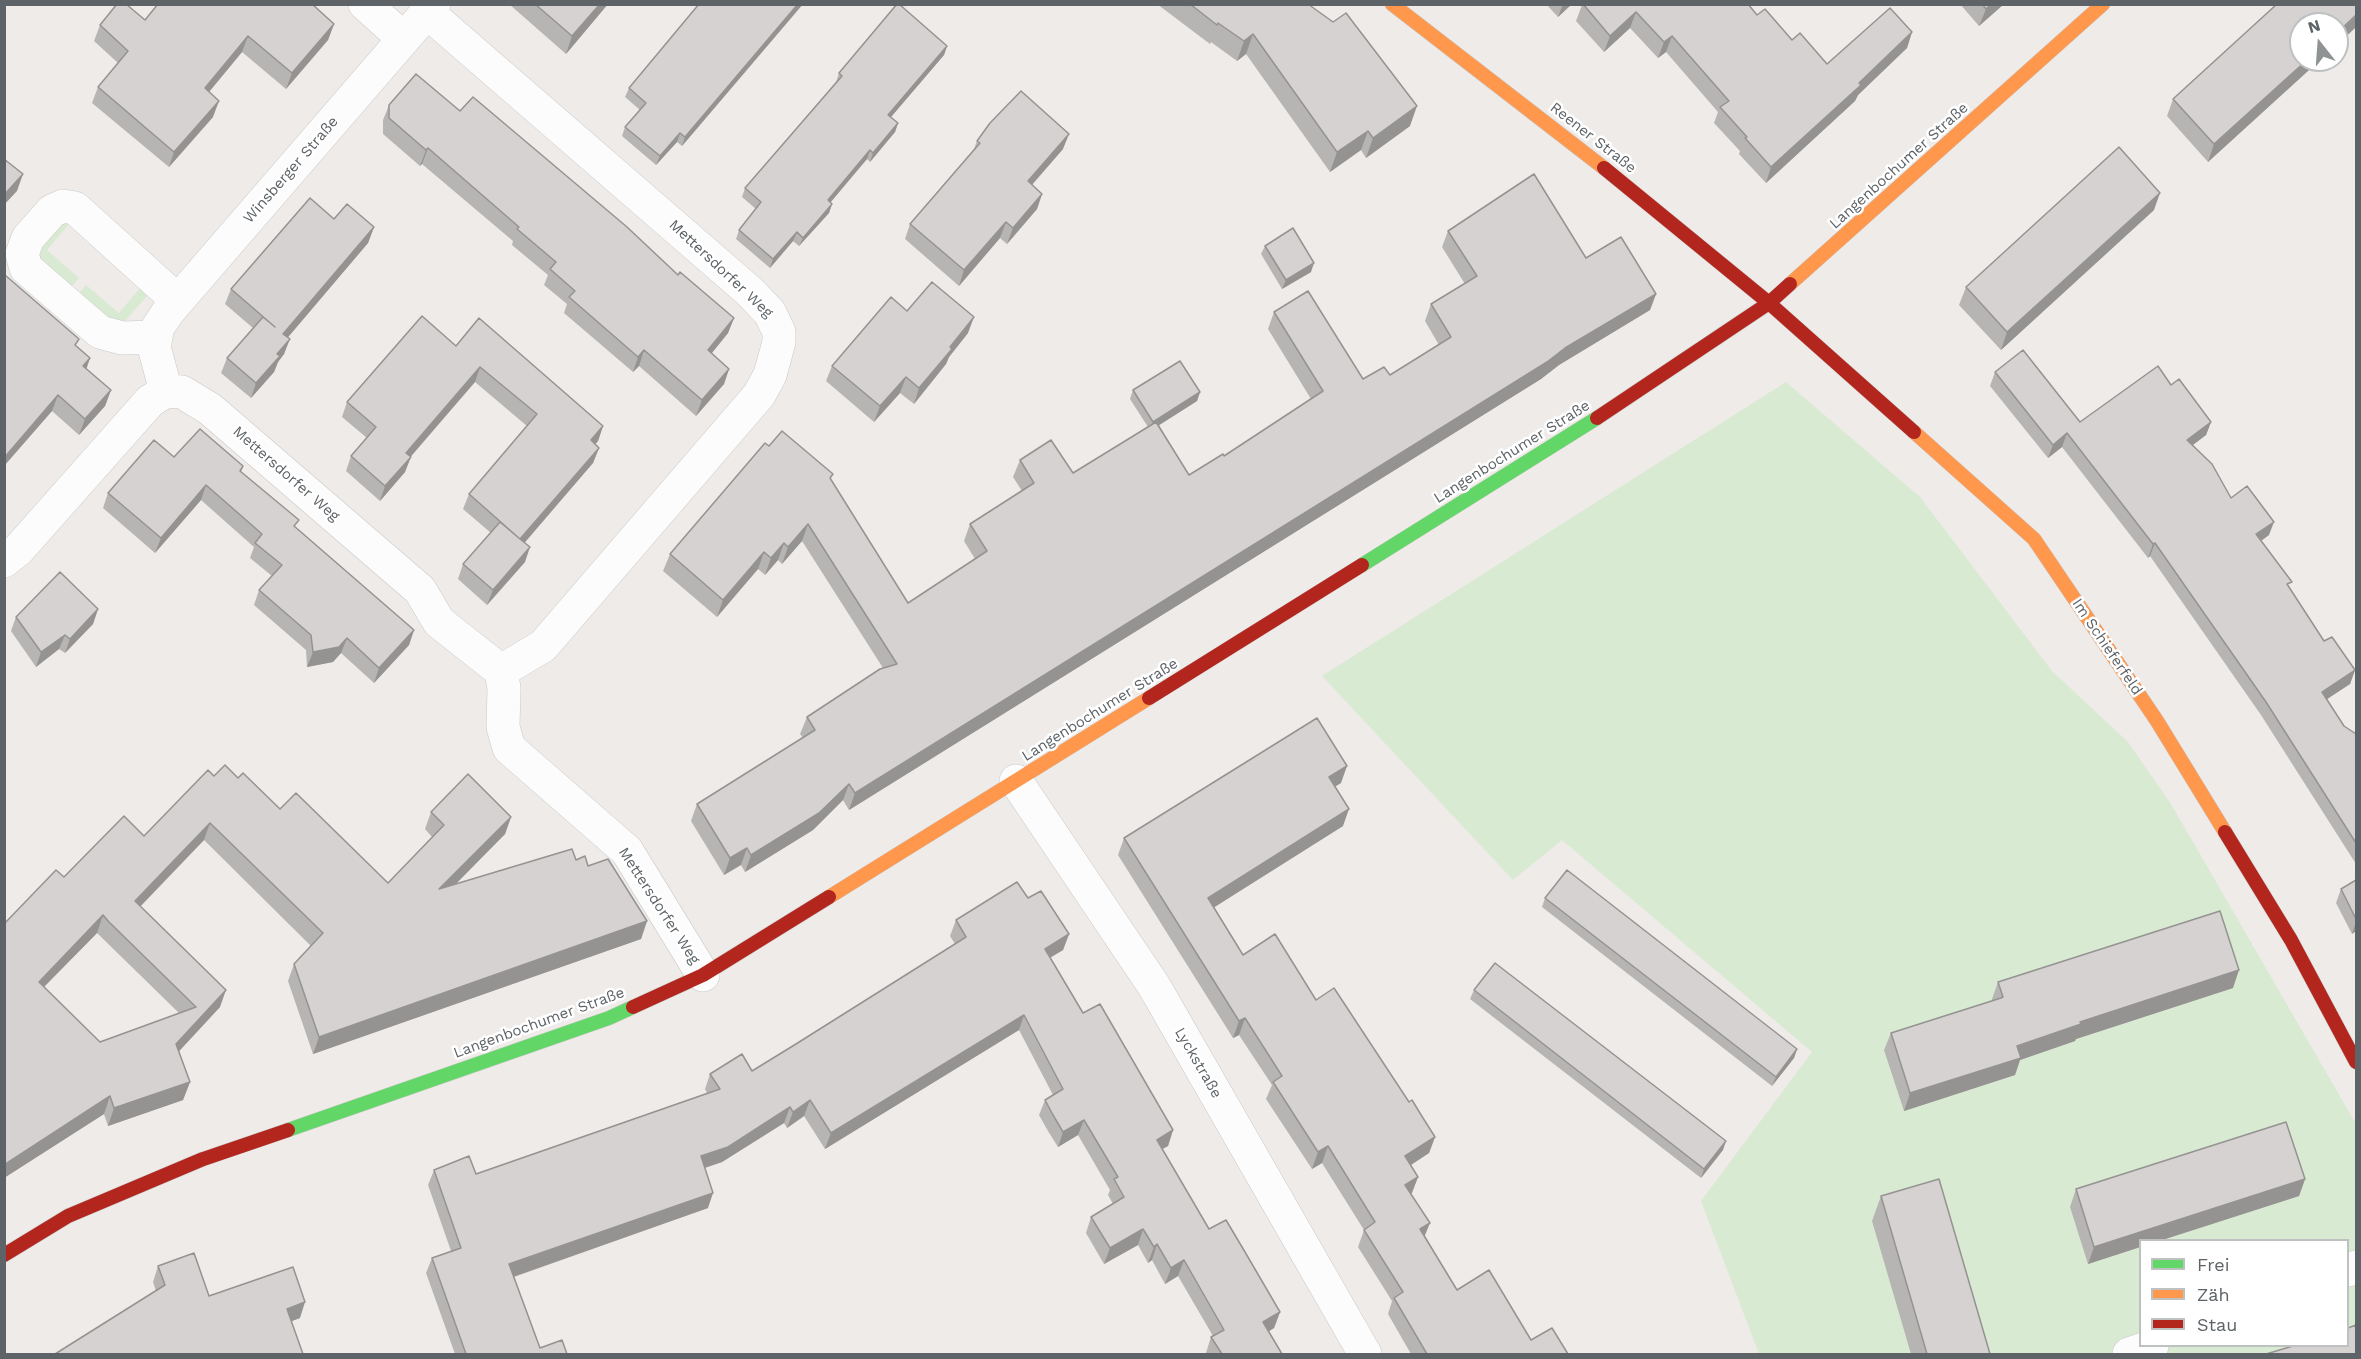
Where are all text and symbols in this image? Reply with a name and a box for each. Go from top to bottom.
north arrow [2289,12,2349,72]
text: N [2306,15,2323,37]
street label: Reener Straße [1546,99,1640,177]
street label: Langenbochumer Straße [1826,99,1972,233]
street label: Winsberger Straße [240,113,342,227]
street label: Mettersdorfer Weg [665,216,777,322]
street label: Langenbochumer Straße [1431,397,1593,507]
street label: Mettersdorfer Weg [229,423,343,525]
street label: Im Schieferfeld [2068,595,2146,699]
street label: Langenbochumer Straße [1019,655,1181,765]
street label: Mettersdorfer Weg [614,844,704,968]
street label: Langenbochumer Straße [451,984,627,1062]
street label: Lyckstraße [1171,1024,1225,1102]
legend [2139,1239,2349,1347]
text: Frei [2197,1254,2229,1275]
text: Zäh [2197,1284,2230,1305]
text: Stau [2197,1314,2237,1335]

